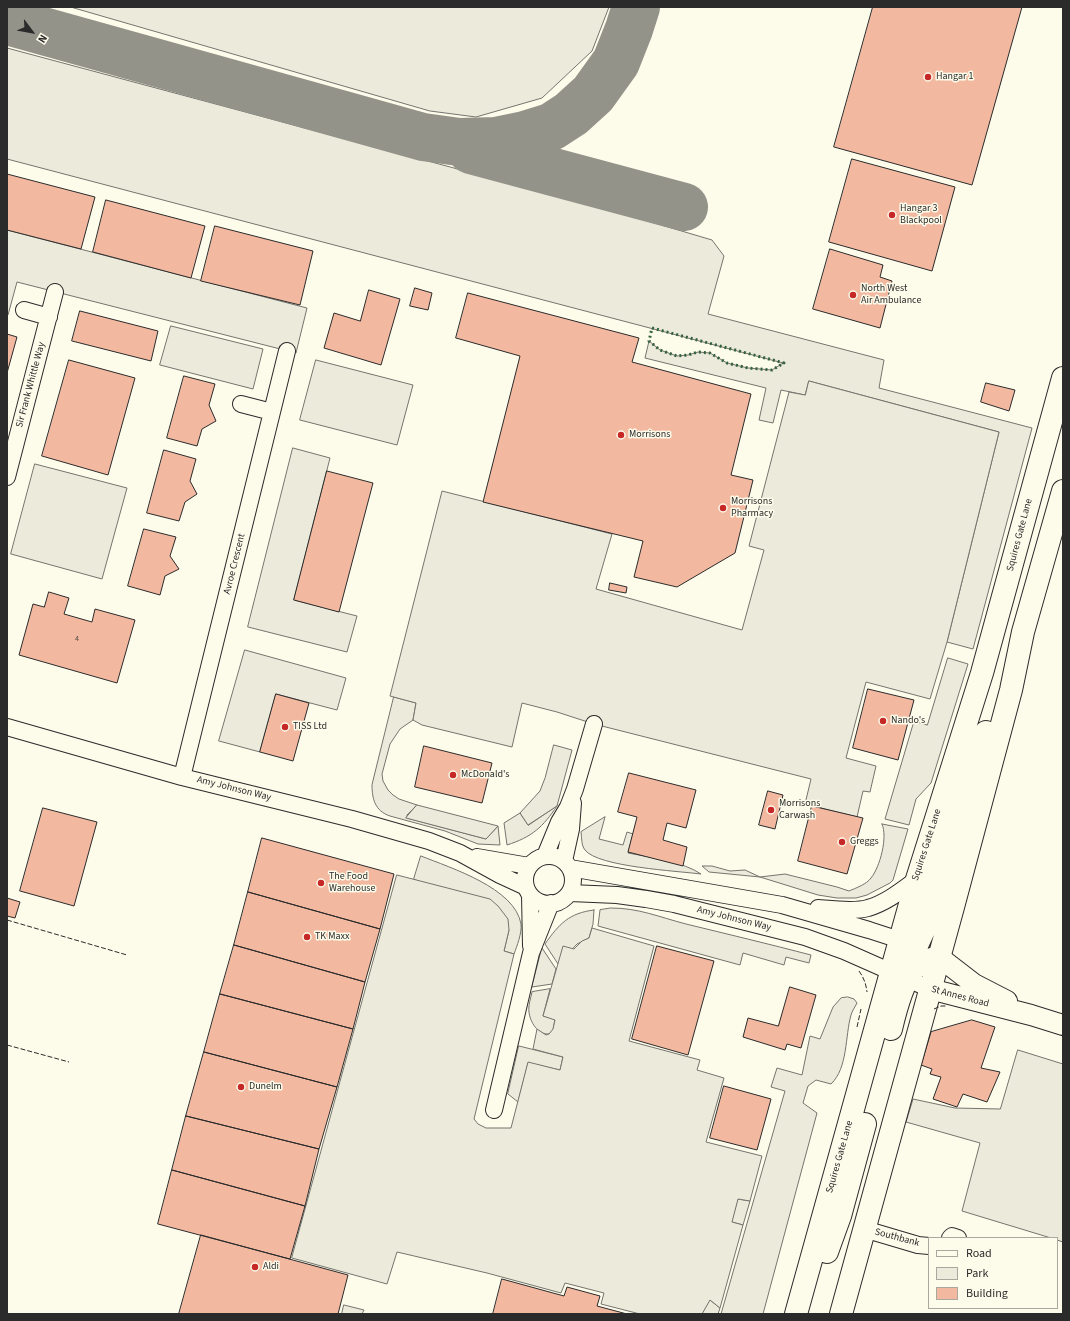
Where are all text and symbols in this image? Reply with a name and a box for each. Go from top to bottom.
north arrow [12,12,52,52]
text: N [34,32,51,46]
place label: Hangar 1 [936,71,973,83]
marker: Hangar 1 [923,72,933,82]
place label: Hangar 3 Blackpool [900,203,942,226]
marker: Hangar 3 Blackpool [887,210,897,220]
place label: North West Air Ambulance [861,283,921,306]
marker: North West Air Ambulance [848,290,858,300]
street label: Sir Frank Whittle Way [14,341,48,429]
place label: Morrisons [629,429,670,441]
marker: Morrisons [616,430,626,440]
place label: Morrisons Pharmacy [731,496,773,520]
street label: Squires Gate Lane [1005,497,1035,573]
marker: Morrisons Pharmacy [718,503,728,513]
street label: Avroe Crescent [222,532,248,596]
house number: 4 [75,634,79,644]
place label: Nando's [891,715,925,727]
marker: Nando's [878,716,888,726]
place label: TISS Ltd [293,721,327,733]
marker: TISS Ltd [280,722,290,732]
place label: McDonald's [461,769,509,781]
marker: McDonald's [448,770,458,780]
street label: Amy Johnson Way [196,774,272,804]
place label: Morrisons Carwash [779,798,820,822]
marker: Morrisons Carwash [766,805,776,815]
street label: Squires Gate Lane [910,808,944,882]
place label: Greggs [850,836,879,848]
marker: Greggs [837,837,847,847]
place label: The Food Warehouse [329,871,376,894]
marker: The Food Warehouse [316,878,326,888]
street label: Amy Johnson Way [696,904,772,934]
place label: TK Maxx [315,931,349,943]
marker: TK Maxx [302,932,312,942]
street label: St Annes Road [930,984,990,1010]
place label: Dunelm [249,1081,282,1093]
marker: Dunelm [236,1082,246,1092]
street label: Squires Gate Lane [824,1119,856,1195]
street label: Southbank [873,1226,921,1250]
legend [928,1237,1058,1309]
text: Road [966,1245,992,1262]
place label: Aldi [263,1261,279,1273]
marker: Aldi [250,1262,260,1272]
text: Park [966,1265,988,1282]
text: Building [966,1285,1008,1302]

